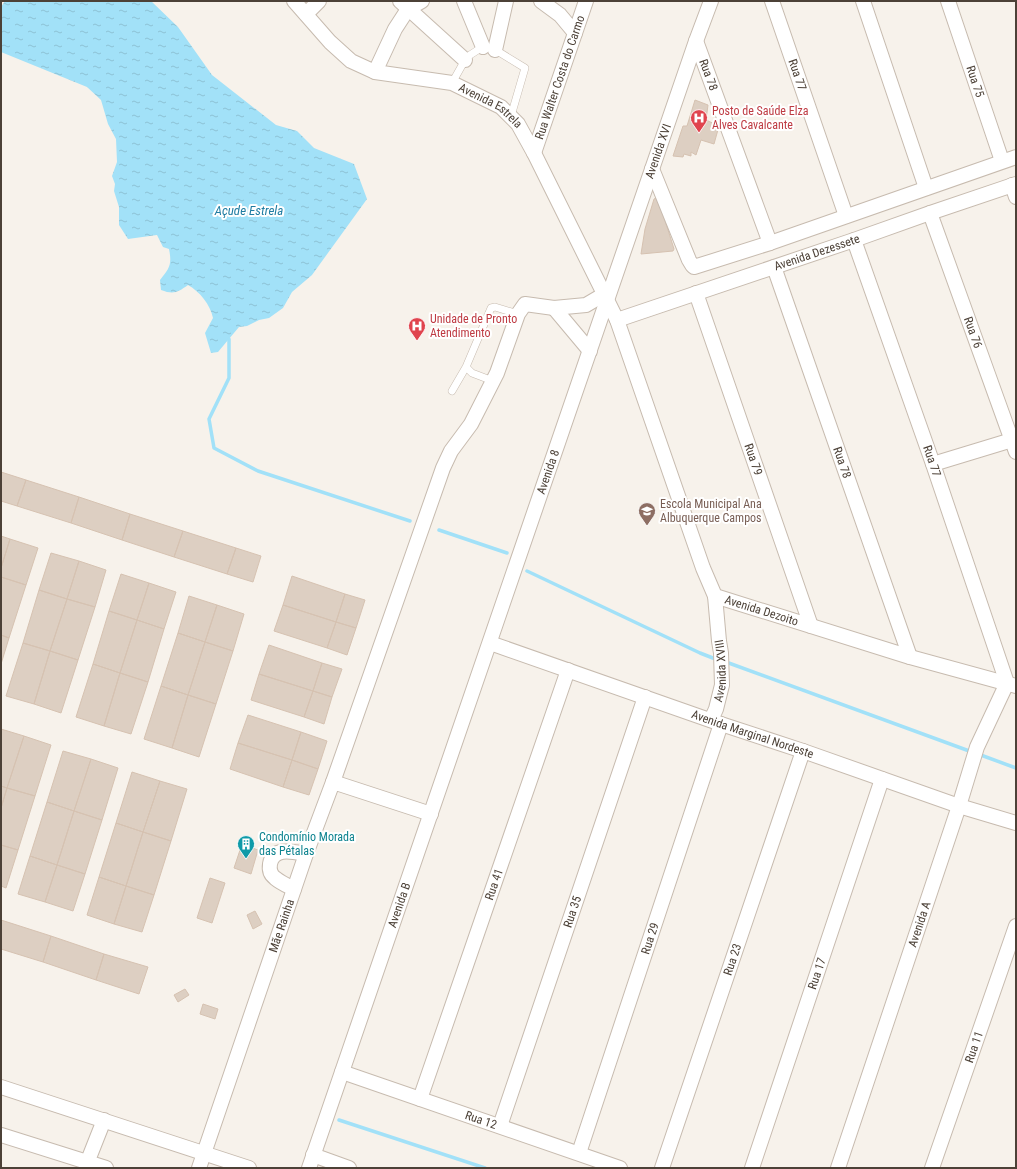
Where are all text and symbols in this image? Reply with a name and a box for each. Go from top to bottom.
street label: Rua Walter Costa do Carmo [532,13,588,141]
street label: Rua 78 [696,57,721,93]
street label: Rua 77 [785,57,809,92]
street label: Rua 75 [963,64,987,99]
street label: Avenida Estrela [456,80,525,131]
place label: Posto de Saúde Elza Alves Cavalcante [712,104,809,132]
hospital icon: Posto de Saúde Elza Alves Cavalcante [689,108,709,133]
street label: Avenida XVI [642,122,674,180]
water label: Açude Estrela [214,203,283,218]
street label: Avenida Dezessete [772,231,862,273]
place label: Unidade de Pronto Atendimento [430,312,517,340]
street label: Rua 76 [961,315,985,350]
hospital icon: Unidade de Pronto Atendimento [407,316,427,341]
street label: Rua 79 [742,442,765,477]
street label: Rua 77 [920,443,944,479]
street label: Rua 78 [830,445,854,480]
street label: Avenida 8 [534,448,562,496]
place label: Escola Municipal Ana Albuquerque Campos [660,497,762,525]
school or university icon: Escola Municipal Ana Albuquerque Campos [637,501,657,526]
street label: Avenida Dezoito [723,592,800,629]
street label: Avenida XVIII [711,638,729,703]
street label: Avenida Marginal Nordeste [690,707,816,761]
place label: Condomínio Morada das Pétalas [259,830,355,858]
building icon: Condomínio Morada das Pétalas [236,834,256,859]
street label: Rua 41 [482,867,506,902]
street label: Avenida B [385,881,414,930]
street label: Rua 35 [561,894,584,930]
street label: Mãe Rainha [266,897,297,954]
street label: Avenida A [905,900,934,949]
street label: Rua 29 [638,921,662,956]
street label: Rua 23 [721,942,744,977]
street label: Rua 17 [805,956,829,991]
street label: Rua 11 [962,1029,986,1065]
street label: Rua 12 [463,1108,499,1132]

